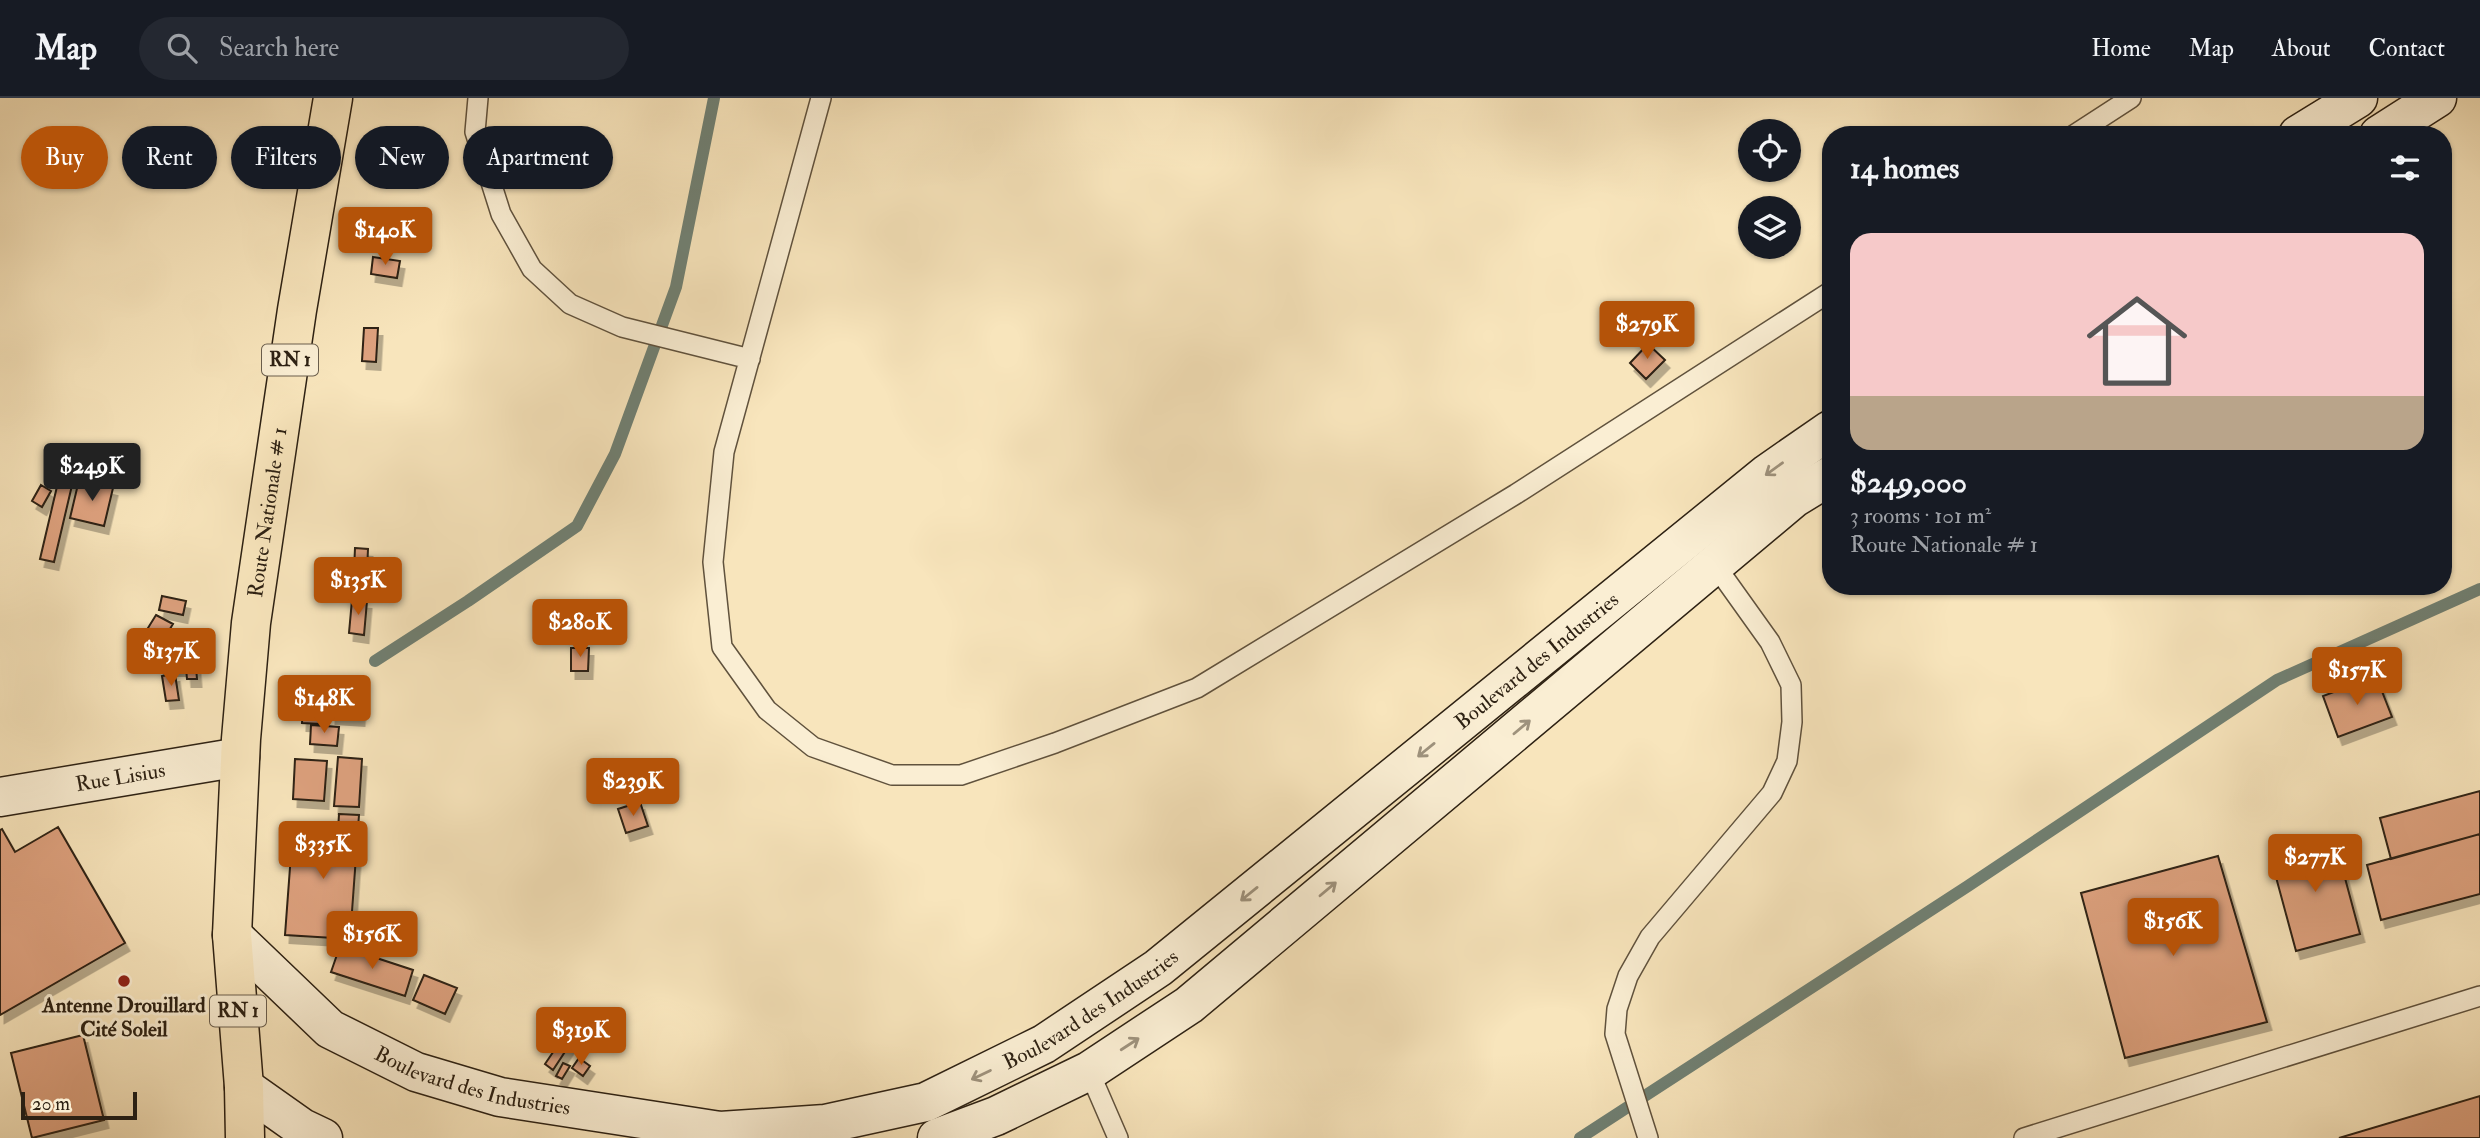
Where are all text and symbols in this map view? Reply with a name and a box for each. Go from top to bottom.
search box [139,17,629,80]
text: Map [35,28,97,69]
icon: search [163,29,201,67]
text: Search here [219,32,339,64]
text: Home [2091,33,2151,64]
text: Map [2189,33,2234,64]
text: About [2272,33,2331,64]
text: Contact [2369,33,2445,64]
map controls [1738,119,1801,259]
button: locate [1738,119,1801,182]
chip: Buy [21,126,108,189]
chip: Rent [122,126,217,189]
chip: Filters [231,126,341,189]
chip: New [355,126,449,189]
chip: Apartment [463,126,613,189]
icon: filters [2386,149,2424,187]
text: 14 homes [1850,150,1959,187]
button: layers [1738,196,1801,259]
pin: $140K [336,208,434,267]
text: $140K [354,215,416,244]
icon: home [2074,278,2200,404]
pin: $279K [1598,302,1696,361]
text: $279K [1615,309,1679,338]
road number: RN 1 [262,344,318,376]
street label: Route Nationale # 1 [241,425,293,599]
pin: $249K [43,444,141,503]
text: $249K [60,451,124,480]
one-way arrow [1765,461,1784,476]
text: $249,000 [1850,464,1967,501]
text: 3 rooms · 101 m² [1850,501,1991,530]
text: Route Nationale # 1 [1850,530,2038,559]
pin: $135K [309,558,407,617]
text: $135K [330,565,386,594]
street label: Boulevard des Industries [1449,586,1624,735]
pin: $280K [531,600,629,659]
text: $280K [548,607,612,636]
pin: $137K [122,628,220,688]
text: $137K [143,636,199,665]
pin: $157K [2308,648,2406,707]
text: $157K [2328,655,2386,684]
pin: $148K [275,676,373,735]
text: $148K [294,683,354,712]
one-way arrow [1512,719,1530,735]
one-way arrow [1418,743,1436,758]
street label: Rue Lisius [73,756,167,798]
pin: $239K [584,758,682,818]
text: $239K [602,766,664,795]
pin: $335K [274,822,372,881]
text: $335K [295,829,351,858]
pin: $277K [2266,834,2364,894]
text: $277K [2284,842,2346,871]
one-way arrow [1319,881,1337,897]
one-way arrow [1241,886,1259,901]
pin: $156K [2124,898,2222,958]
text: $156K [2144,906,2202,935]
pin: $156K [323,912,421,971]
text: $156K [343,919,401,948]
street label: Boulevard des Industries [999,943,1184,1076]
marker: Antenne Drouillard Cité Soleil [116,973,132,989]
place label: Antenne Drouillard Cité Soleil [41,992,206,1043]
road number: RN 1 [210,995,266,1026]
pin: $319K [532,1007,630,1067]
text: $319K [552,1015,610,1044]
one-way arrow [1120,1036,1139,1051]
street label: Boulevard des Industries [370,1040,572,1121]
one-way arrow [971,1069,992,1083]
scale bar [21,1089,136,1121]
text: 20 m [32,1092,70,1116]

